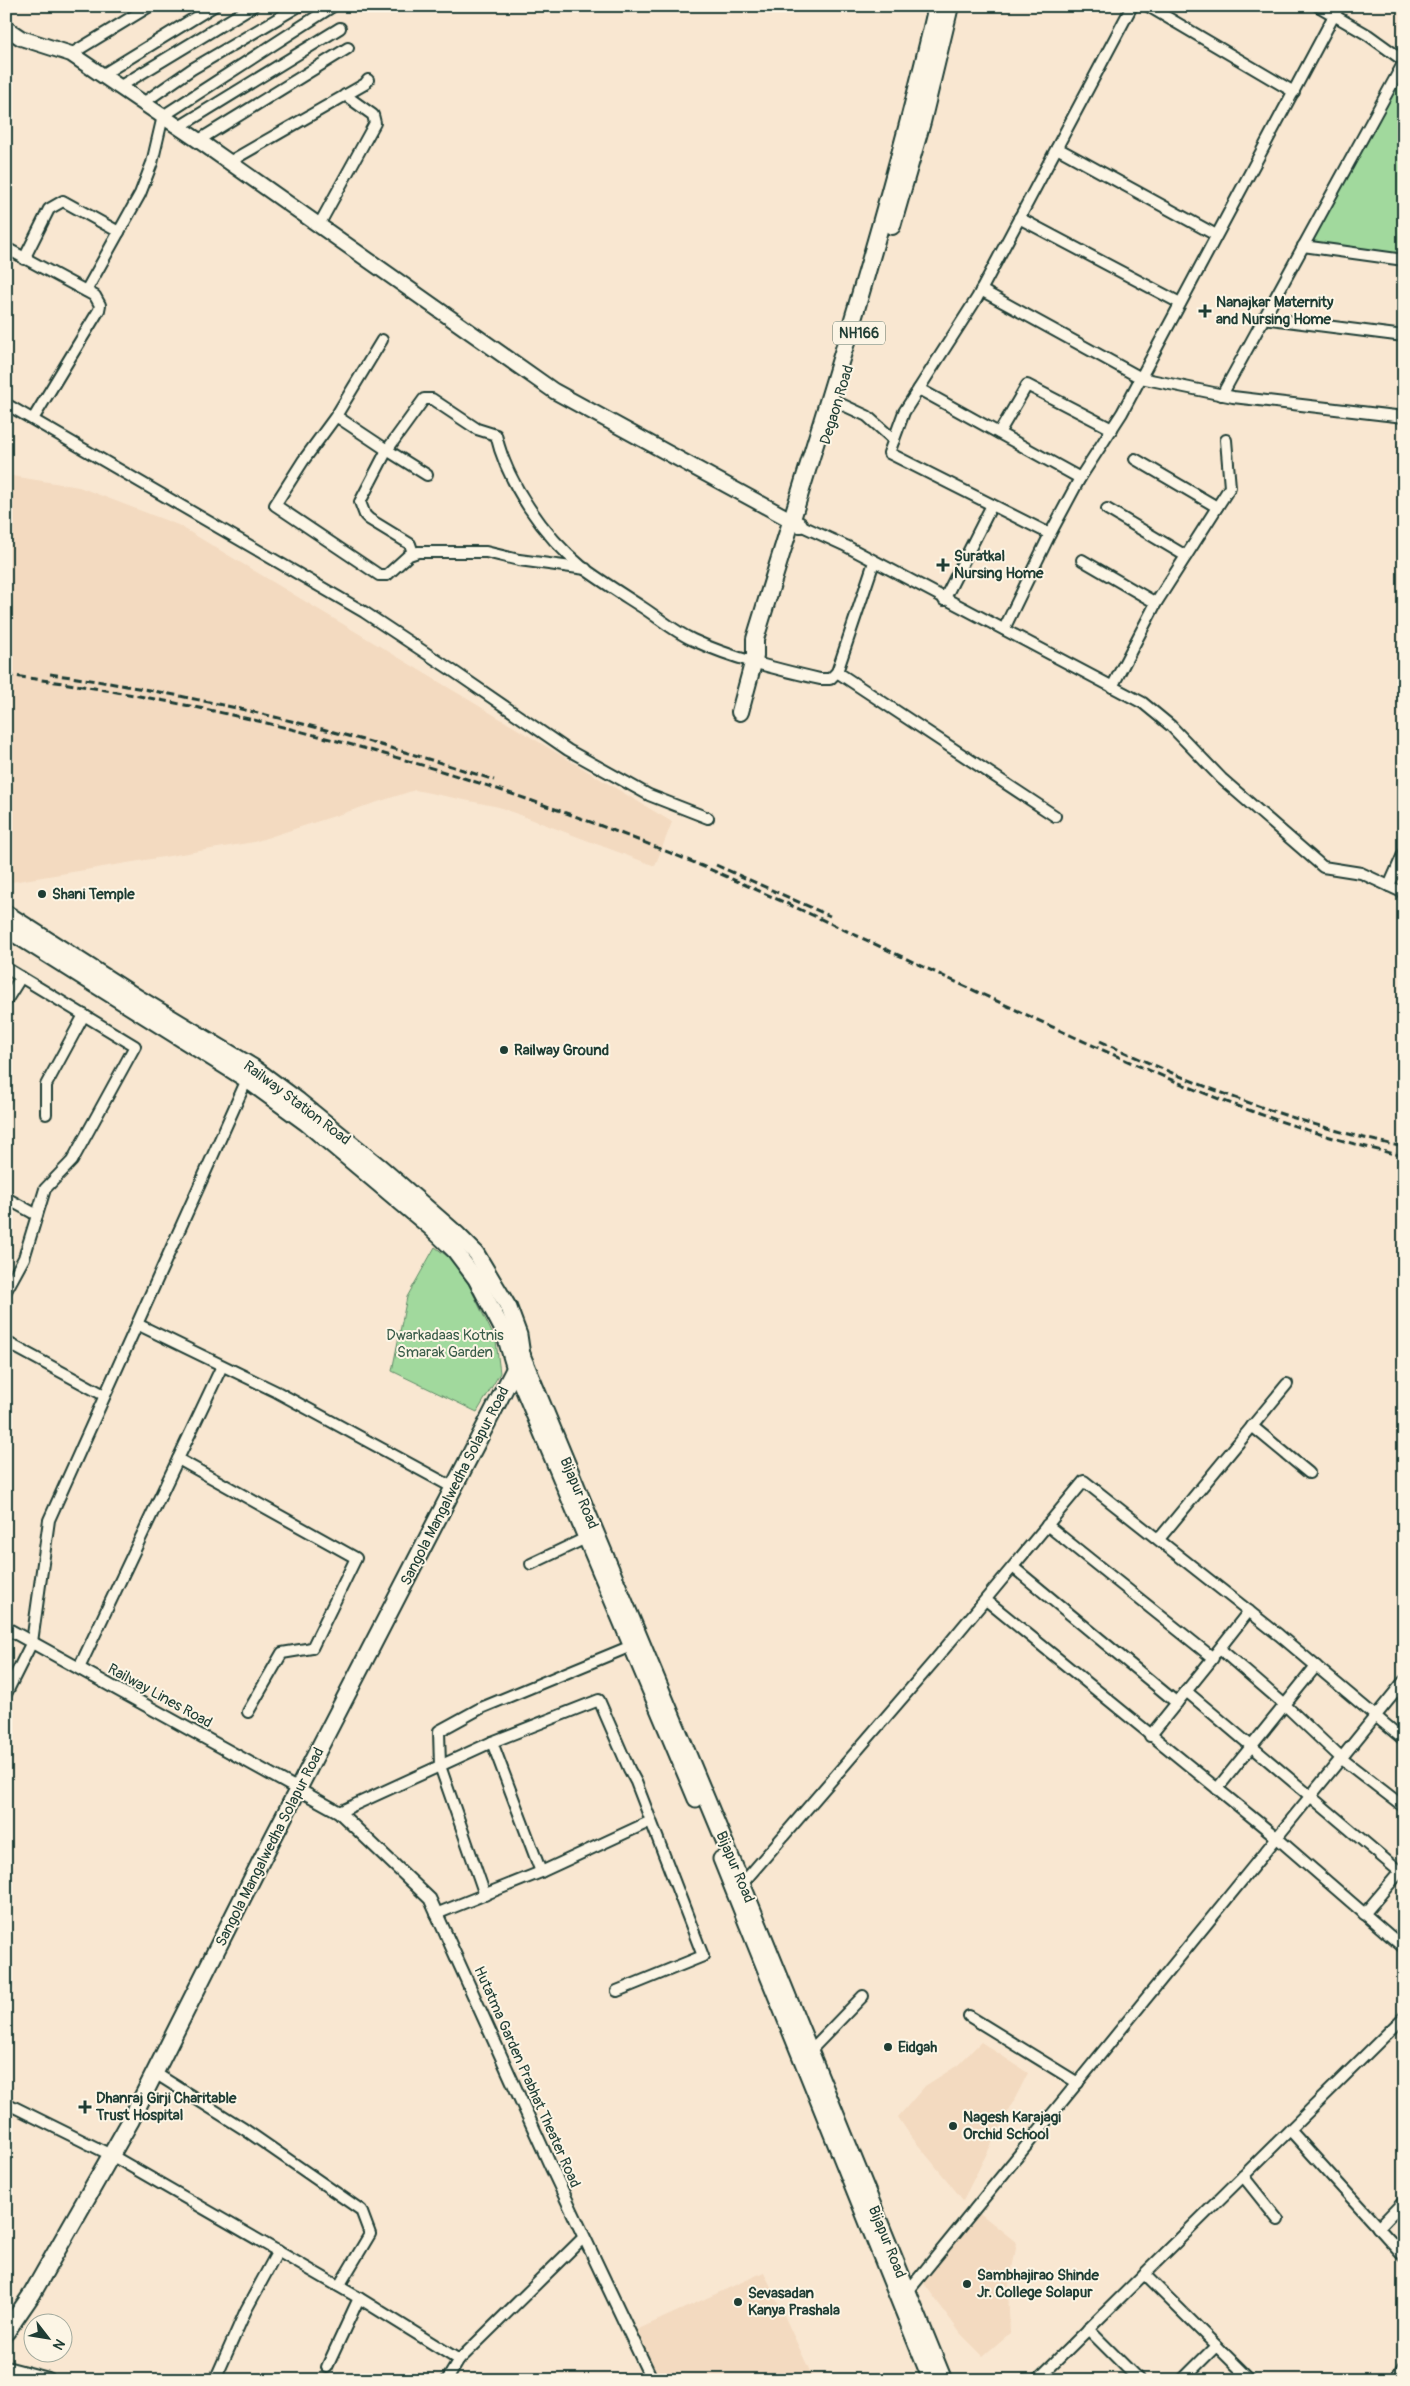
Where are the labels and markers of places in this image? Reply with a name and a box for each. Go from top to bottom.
place label: Nanajkar Maternity and Nursing Home [1216,293,1334,329]
marker: Nanajkar Maternity and Nursing Home [1198,304,1212,318]
place label: Suratkal Nursing Home [954,547,1044,583]
marker: Suratkal Nursing Home [936,558,950,572]
place label: Shani Temple [52,885,135,904]
marker: Shani Temple [36,888,48,900]
place label: Railway Ground [514,1041,609,1060]
marker: Railway Ground [498,1044,510,1056]
place label: Eidgah [898,2038,937,2057]
marker: Eidgah [882,2041,894,2053]
place label: Dhanraj Girji Charitable Trust Hospital [95,2089,237,2125]
marker: Dhanraj Girji Charitable Trust Hospital [78,2100,92,2114]
place label: Nagesh Karajagi Orchid School [963,2108,1061,2144]
marker: Nagesh Karajagi Orchid School [947,2120,959,2132]
place label: Sambhajirao Shinde Jr. College Solapur [977,2266,1100,2302]
marker: Sambhajirao Shinde Jr. College Solapur [961,2278,973,2290]
place label: Sevasadan Kanya Prashala [748,2284,840,2320]
marker: Sevasadan Kanya Prashala [732,2296,744,2308]

